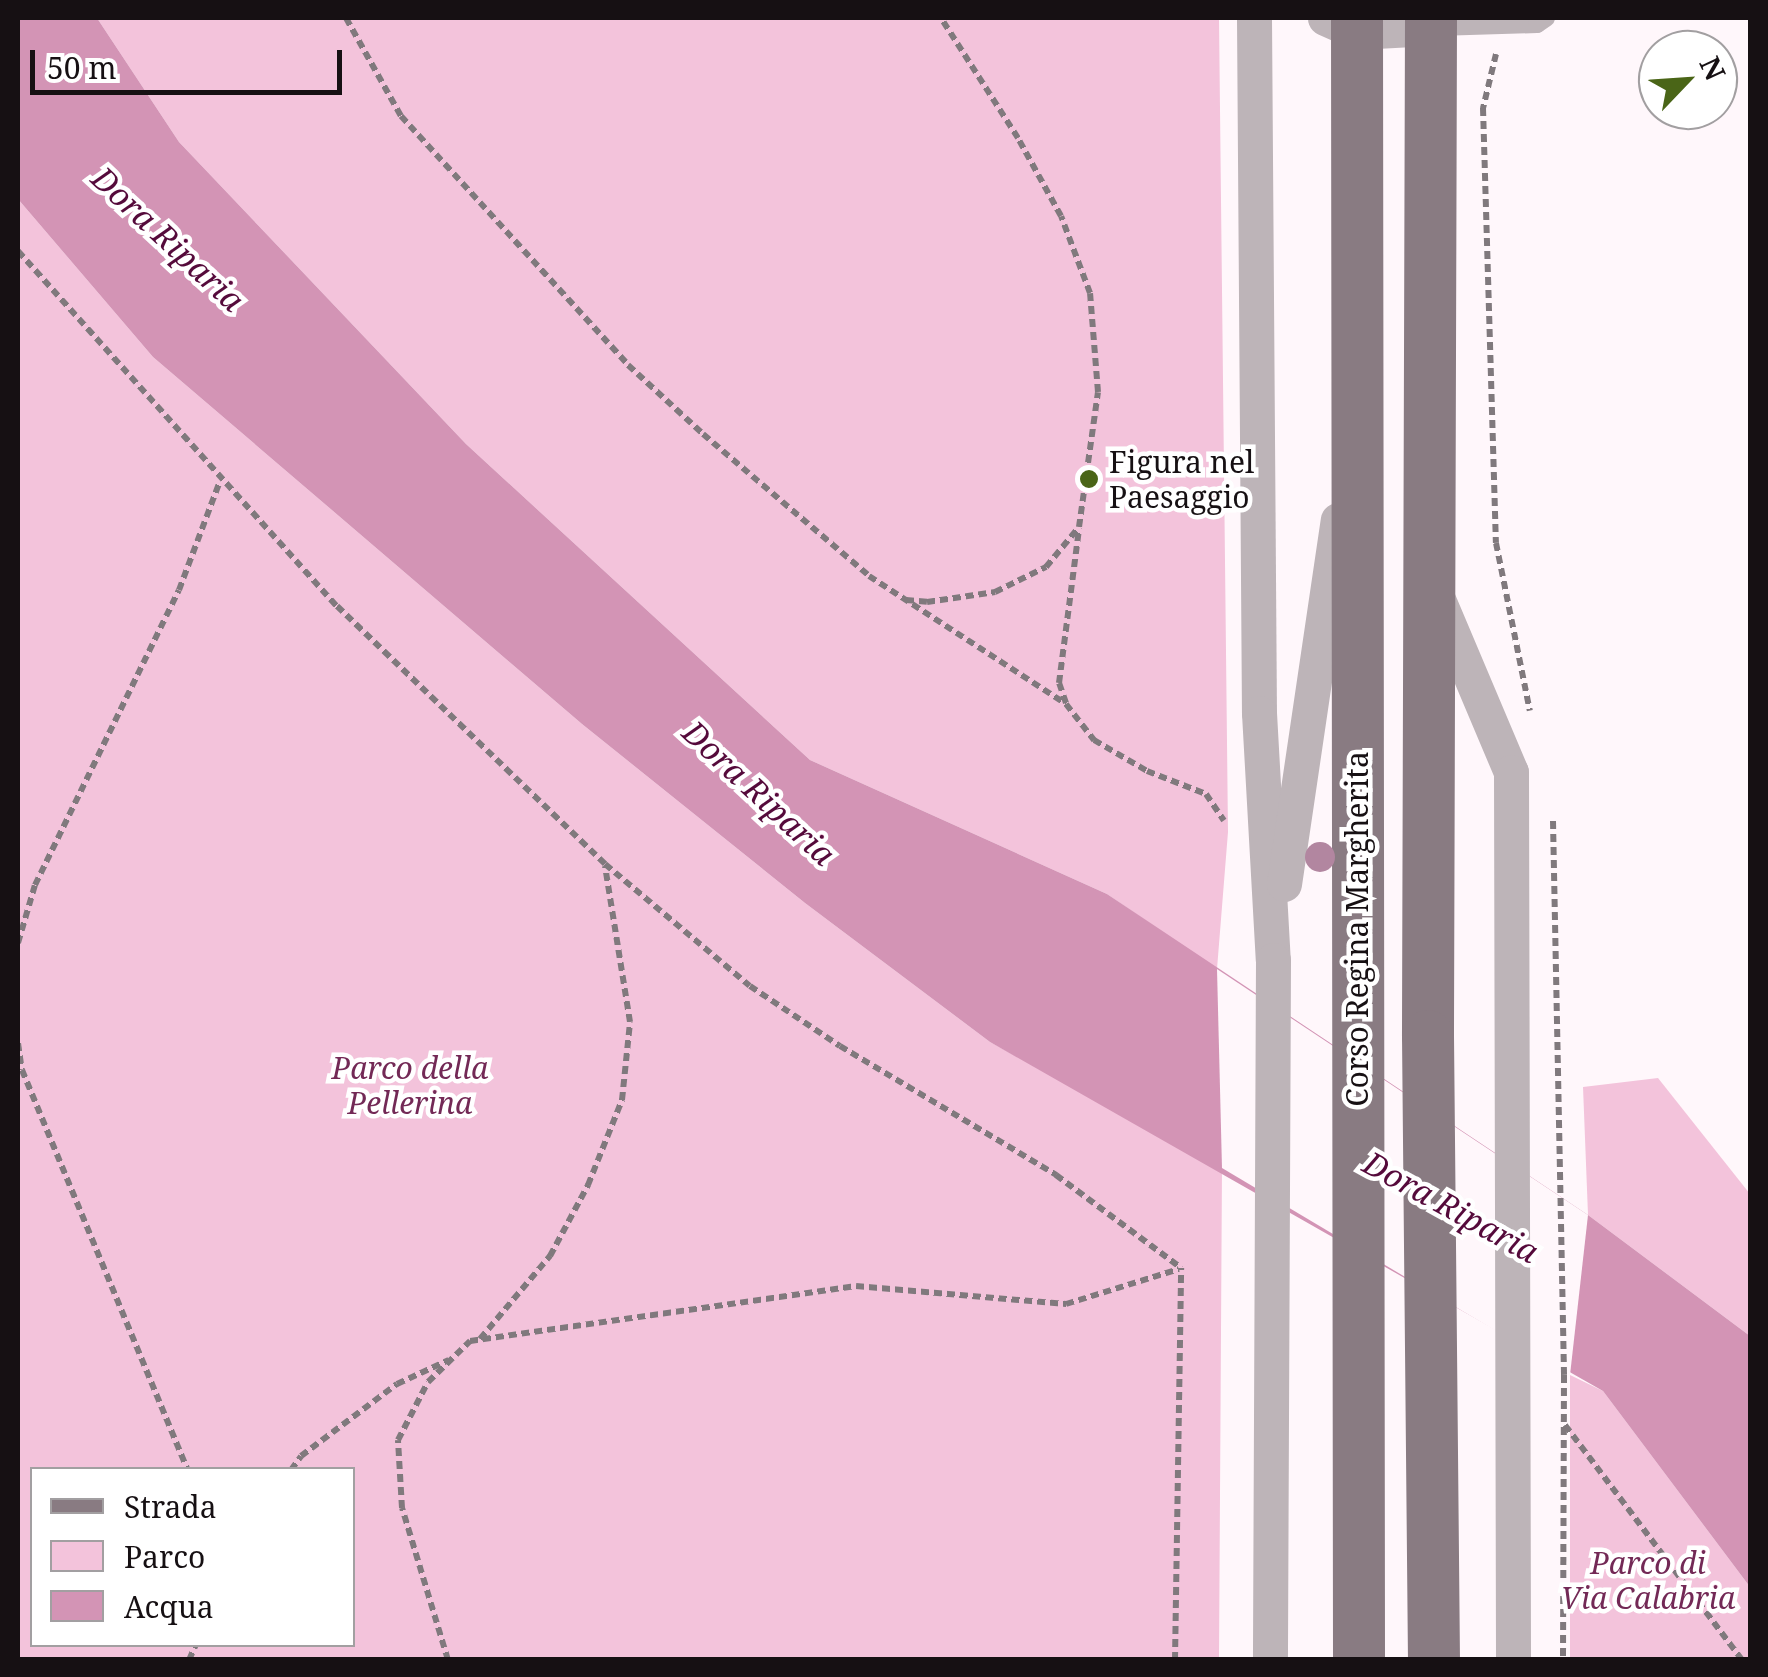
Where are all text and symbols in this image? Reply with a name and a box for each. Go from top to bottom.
scale bar [35,30,348,92]
north arrow [1638,30,1738,130]
text: 50 m [47,47,117,88]
text: N [1691,50,1735,86]
water label: Dora Riparia [84,159,252,319]
place label: Figura nel Paesaggio [1109,444,1254,514]
marker: Figura nel Paesaggio [1078,468,1100,490]
water label: Dora Riparia [675,713,843,873]
street label: Corso Regina Margherita [1339,751,1375,1107]
park label: Parco della Pellerina [332,1050,488,1120]
water label: Dora Riparia [1357,1143,1545,1271]
legend [30,1467,355,1647]
text: Strada [124,1486,217,1527]
text: Parco [124,1536,205,1577]
park label: Parco di Via Calabria [1561,1545,1735,1616]
text: Acqua [124,1586,214,1627]

